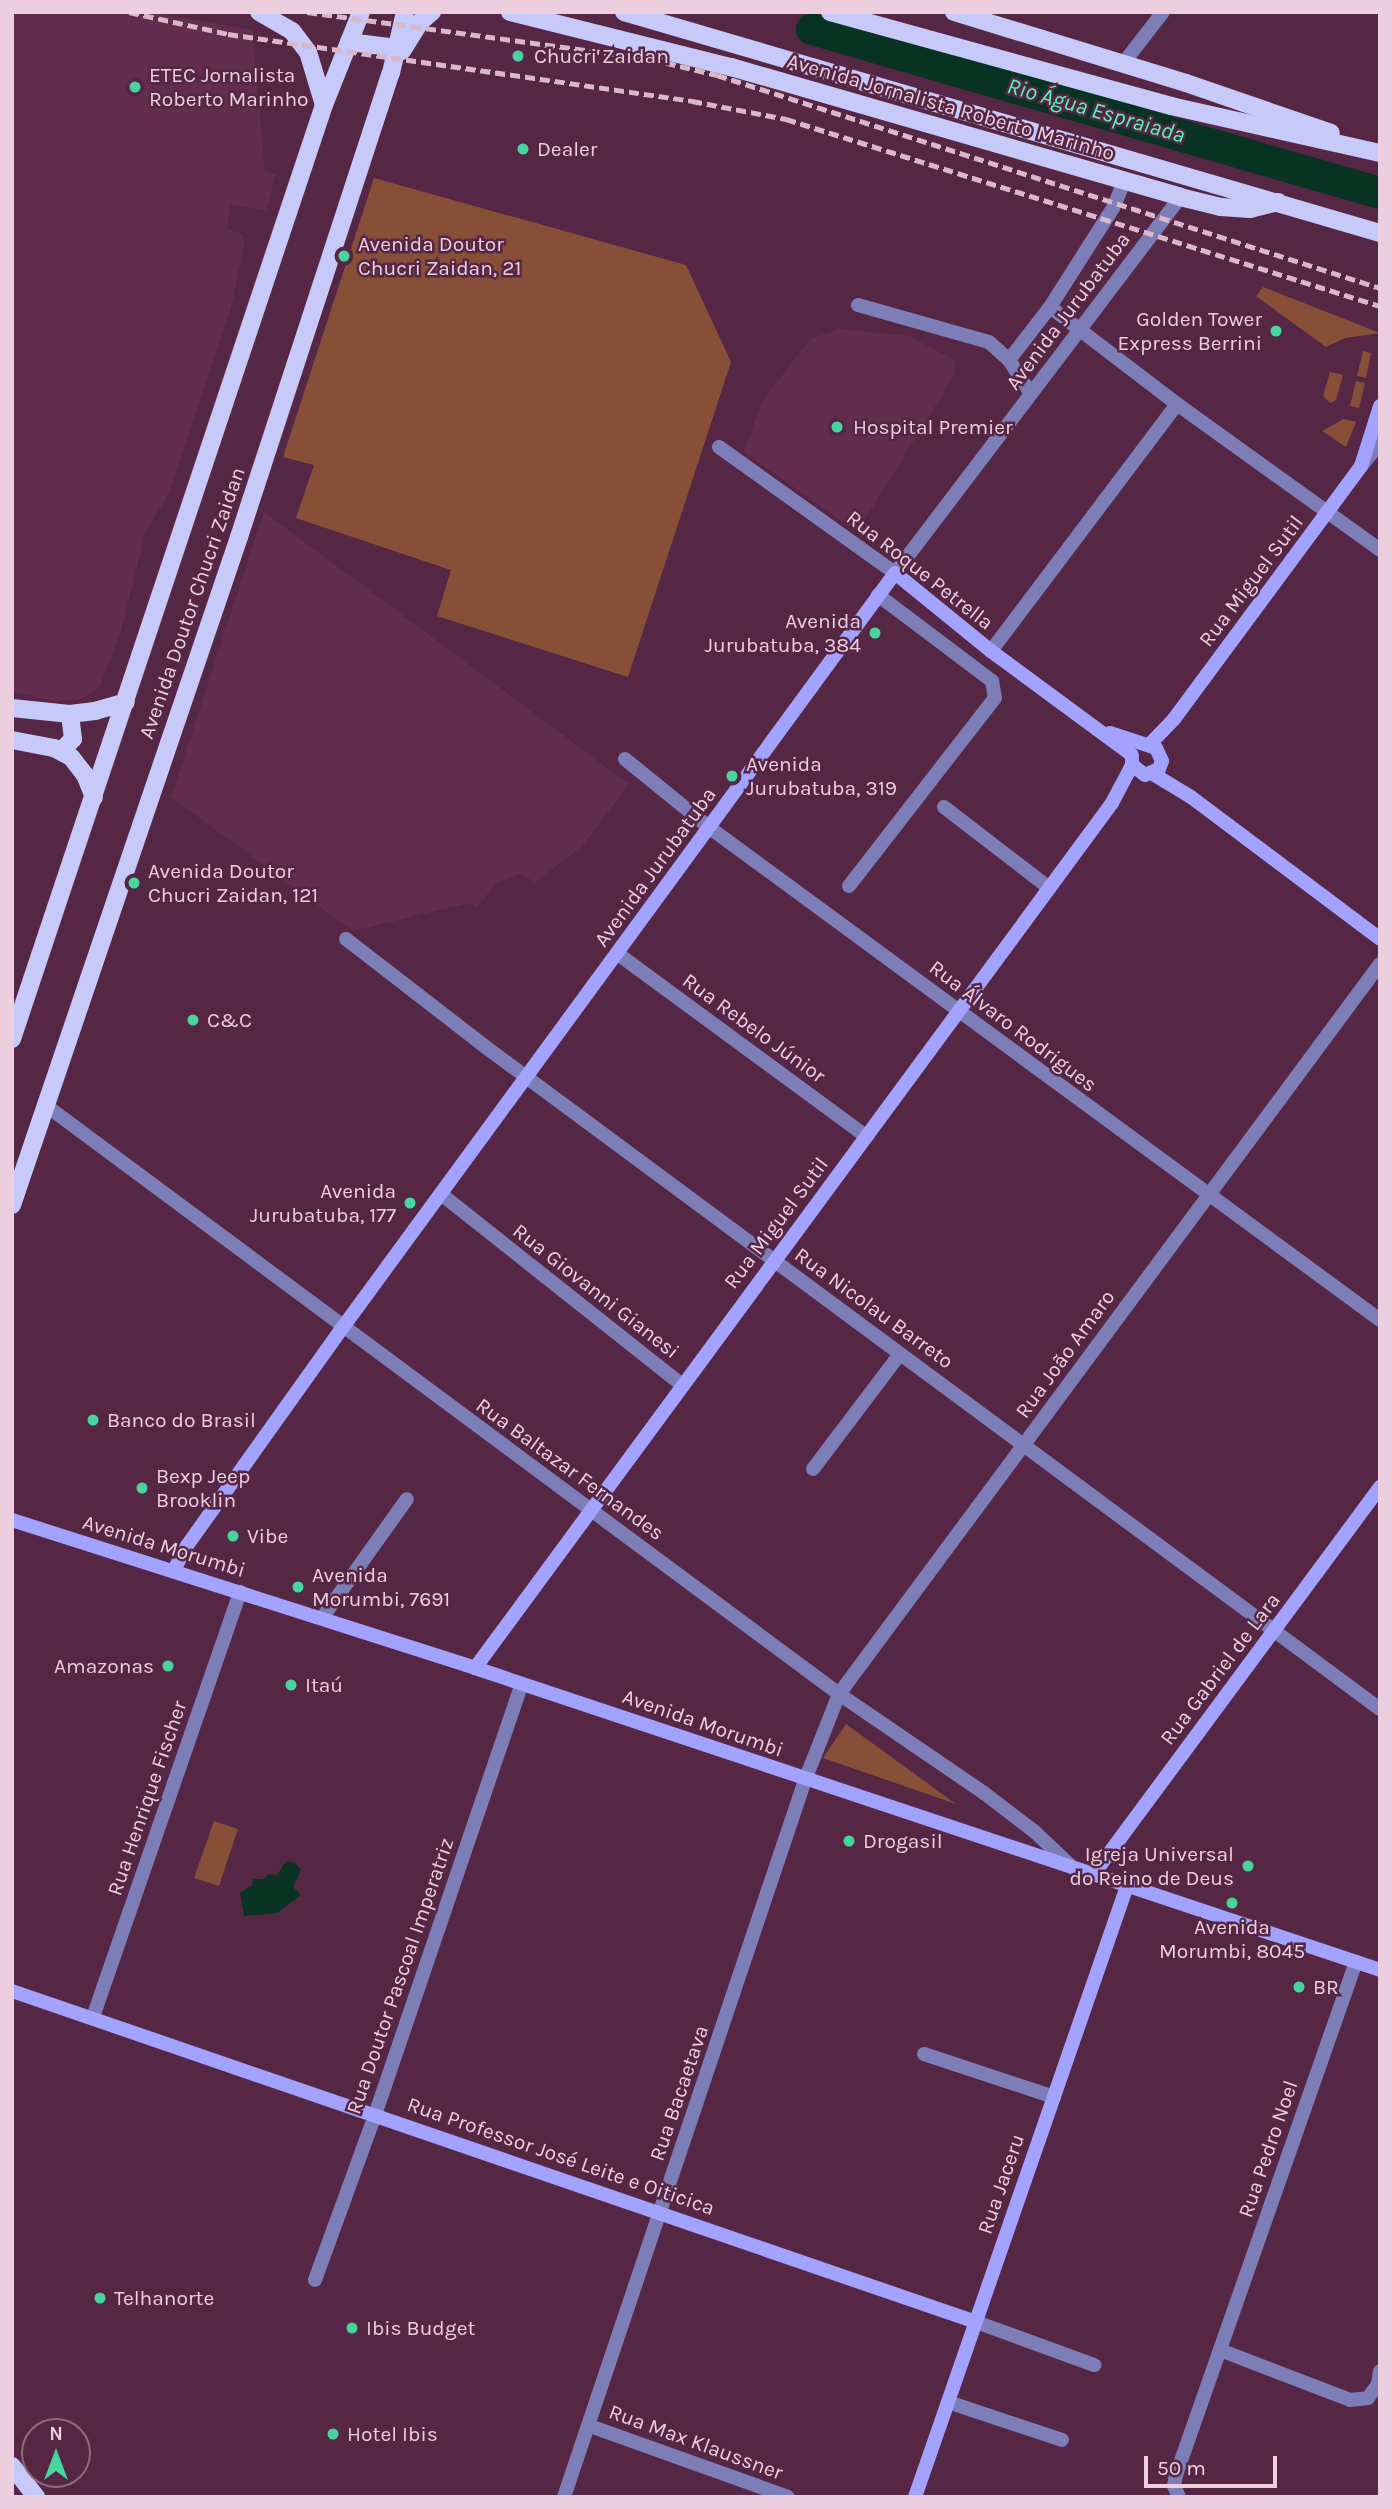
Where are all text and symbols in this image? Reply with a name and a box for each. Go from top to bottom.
place label: Chucri Zaidan [534,43,669,69]
marker: Chucri Zaidan [508,46,528,66]
street label: Avenida Jornalista Roberto Marinho [784,48,1118,166]
place label: ETEC Jornalista Roberto Marinho [149,62,309,112]
water label: Rio Água Espraiada [1004,72,1188,150]
marker: ETEC Jornalista Roberto Marinho [127,79,143,95]
place label: Dealer [537,136,597,162]
marker: Dealer [515,141,531,157]
street label: Avenida Jurubatuba [1000,227,1136,395]
place label: Avenida Doutor Chucri Zaidan, 21 [358,231,521,281]
marker: Avenida Doutor Chucri Zaidan, 21 [336,248,352,264]
place label: Golden Tower Express Berrini [1118,306,1262,356]
marker: Golden Tower Express Berrini [1268,323,1284,339]
place label: Hospital Premier [853,414,1013,440]
marker: Hospital Premier [827,417,847,437]
street label: Avenida Doutor Chucri Zaidan [134,464,250,742]
street label: Rua Roque Petrella [842,505,998,635]
street label: Rua Miguel Sutil [1193,510,1309,652]
place label: Avenida Jurubatuba, 384 [704,608,861,658]
marker: Avenida Jurubatuba, 384 [867,625,883,641]
place label: Avenida Jurubatuba, 319 [746,751,897,801]
marker: Avenida Jurubatuba, 319 [724,768,740,784]
street label: Avenida Jurubatuba [589,782,721,952]
place label: Avenida Doutor Chucri Zaidan, 121 [148,858,318,908]
marker: Avenida Doutor Chucri Zaidan, 121 [126,875,142,891]
street label: Rua Álvaro Rodrigues [924,955,1102,1097]
street label: Rua Rebelo Júnior [678,968,830,1088]
place label: C&C [207,1007,252,1033]
marker: C&C [185,1012,201,1028]
street label: Rua Miguel Sutil [718,1152,834,1294]
place label: Avenida Jurubatuba, 177 [250,1178,396,1228]
marker: Avenida Jurubatuba, 177 [402,1195,418,1211]
street label: Rua Giovanni Gianesi [508,1218,684,1364]
street label: Rua Nicolau Barreto [790,1242,958,1374]
street label: Rua João Amaro [1010,1285,1120,1423]
street label: Rua Baltazar Fernandes [471,1392,669,1546]
place label: Banco do Brasil [107,1407,256,1433]
marker: Banco do Brasil [85,1412,101,1428]
place label: Bexp Jeep Brooklin [156,1463,250,1513]
marker: Bexp Jeep Brooklin [134,1480,150,1496]
street label: Avenida Morumbi [80,1509,248,1583]
place label: Vibe [247,1523,288,1549]
marker: Vibe [225,1528,241,1544]
place label: Avenida Morumbi, 7691 [312,1562,450,1612]
marker: Avenida Morumbi, 7691 [290,1579,306,1595]
street label: Rua Gabriel de Lara [1155,1588,1285,1750]
place label: Amazonas [54,1653,154,1679]
marker: Amazonas [160,1658,176,1674]
place label: Itaú [305,1672,343,1698]
marker: Itaú [283,1677,299,1693]
street label: Avenida Morumbi [619,1684,787,1762]
street label: Rua Henrique Fischer [102,1697,192,1899]
place label: Drogasil [863,1828,943,1854]
marker: Drogasil [841,1833,857,1849]
street label: Rua Doutor Pascoal Imperatriz [341,1835,459,2117]
place label: Igreja Universal do Reino de Deus [1069,1841,1234,1891]
marker: Igreja Universal do Reino de Deus [1240,1858,1256,1874]
marker: Avenida Morumbi, 8045 [1224,1895,1240,1911]
place label: Avenida Morumbi, 8045 [1159,1914,1305,1964]
place label: BR [1313,1974,1339,2000]
marker: BR [1291,1979,1307,1995]
street label: Rua Bacaetava [644,2022,714,2164]
street label: Rua Pedro Noel [1233,2077,1303,2221]
street label: Rua Professor José Leite e Oiticica [404,2091,718,2221]
street label: Rua Jaceru [972,2131,1030,2237]
place label: Telhanorte [114,2285,214,2311]
marker: Telhanorte [92,2290,108,2306]
place label: Ibis Budget [366,2315,475,2341]
marker: Ibis Budget [344,2320,360,2336]
street label: Rua Max Klaussner [606,2399,786,2485]
north arrow [21,2418,91,2488]
place label: Hotel Ibis [347,2421,438,2447]
text: N [49,2423,63,2445]
marker: Hotel Ibis [325,2426,341,2442]
scale bar [1147,2442,1280,2486]
text: 50 m [1157,2456,1206,2480]

